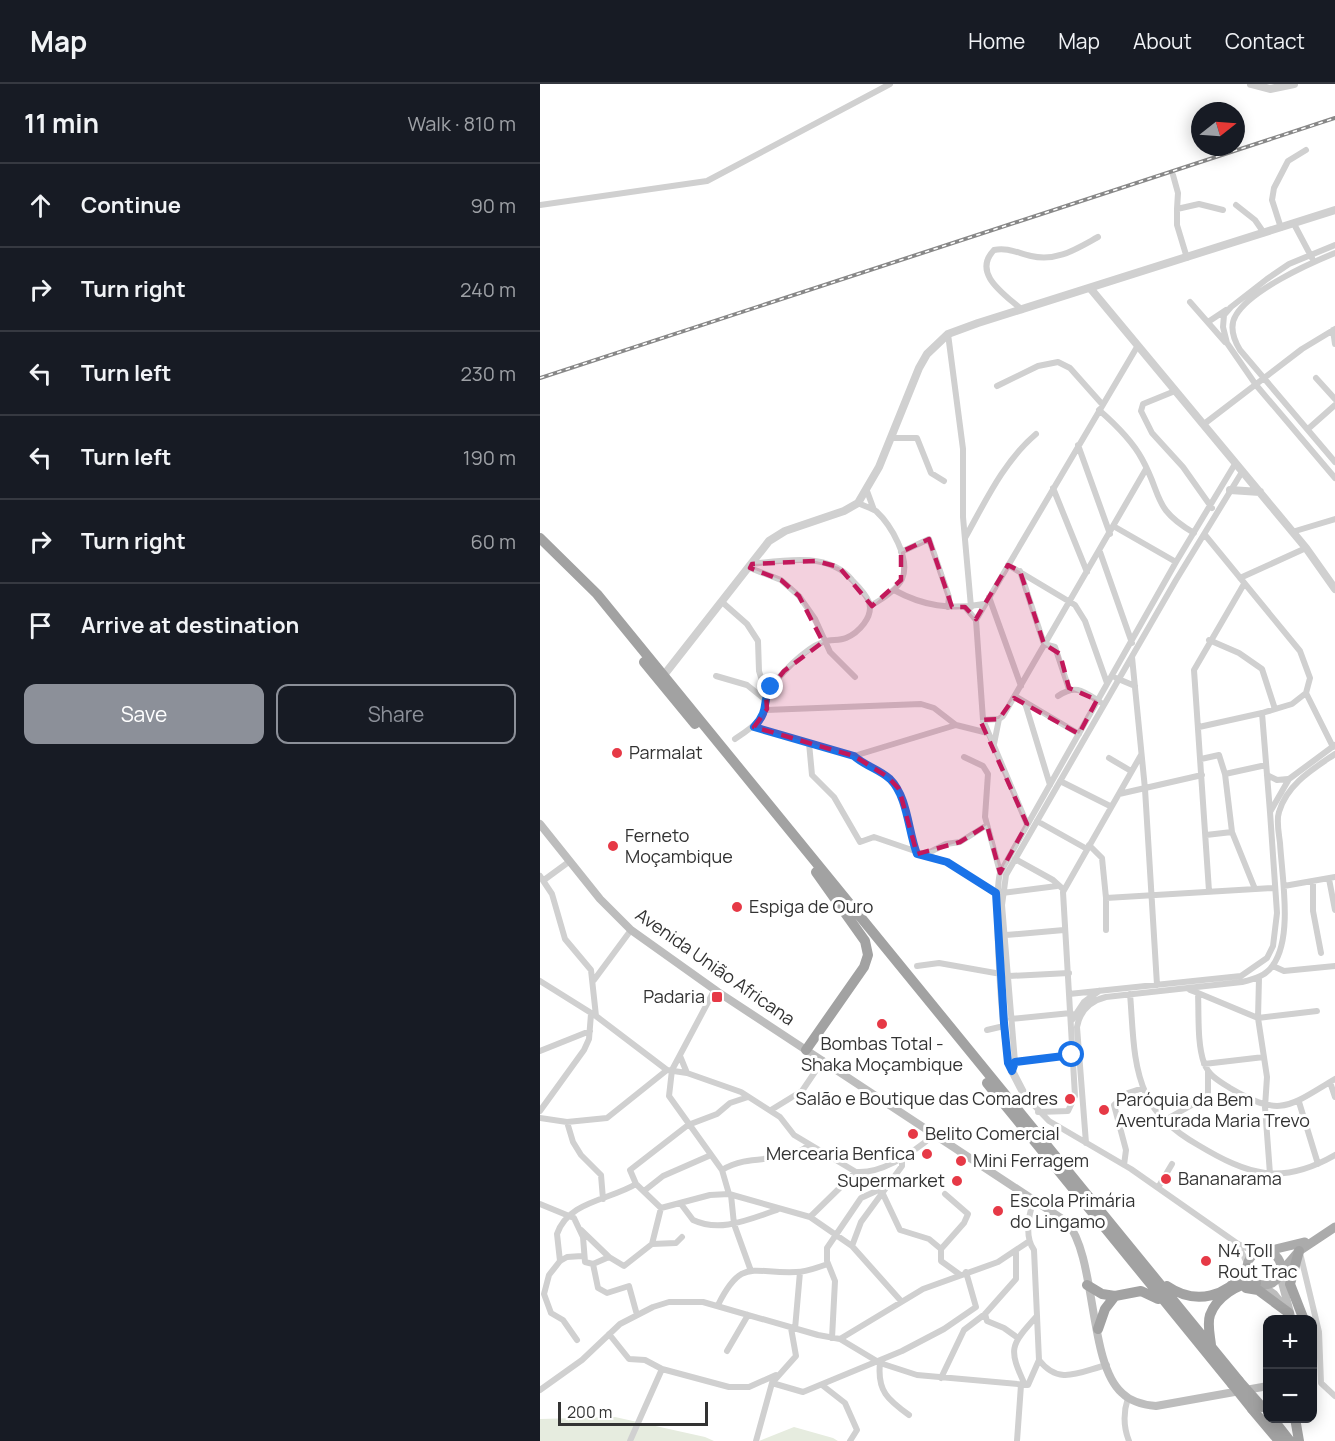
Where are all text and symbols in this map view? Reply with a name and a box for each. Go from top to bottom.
text: Map [30,22,87,60]
text: Home [968,27,1025,55]
text: Map [1058,27,1100,55]
text: About [1133,27,1192,55]
text: Contact [1225,27,1305,55]
north arrow [1191,102,1245,156]
text: 11 min [24,105,99,141]
text: Walk · 810 m [407,110,516,137]
icon: ahead [24,189,57,222]
text: Continue [81,190,181,220]
text: 90 m [470,192,516,219]
icon: right [24,273,57,306]
text: Turn right [81,274,186,304]
text: 240 m [460,276,516,303]
icon: left [24,357,57,390]
text: Turn left [81,358,171,388]
text: 230 m [460,360,516,387]
icon: left [24,441,57,474]
text: Turn left [81,442,171,472]
text: 190 m [463,444,516,471]
icon: right [24,525,57,558]
text: Turn right [81,526,186,556]
text: 60 m [470,528,516,555]
icon: arrive [24,609,57,642]
text: Arrive at destination [81,610,299,640]
route end [757,673,783,699]
button: Save [24,684,264,744]
button: Share [276,684,516,744]
place label: Parmalat [629,740,703,764]
marker: Parmalat [610,746,624,760]
place label: Ferneto Moçambique [625,823,733,868]
marker: Ferneto Moçambique [606,839,620,853]
place label: Espiga de Ouro [749,894,873,918]
marker: Espiga de Ouro [730,900,744,914]
street label: Avenida União Africana [631,902,800,1030]
place label: Padaria [643,984,705,1008]
marker: Padaria [710,990,724,1004]
marker: Bombas Total - Shaka Moçambique [875,1017,889,1031]
place label: Bombas Total - Shaka Moçambique [801,1031,963,1076]
route start [1058,1041,1084,1067]
place label: Salão e Boutique das Comadres [796,1086,1058,1110]
place label: Paróquia da Bem Aventurada Maria Trevo [1116,1087,1310,1132]
marker: Salão e Boutique das Comadres [1063,1092,1077,1106]
marker: Paróquia da Bem Aventurada Maria Trevo [1097,1103,1111,1117]
place label: Belito Comercial [925,1121,1060,1145]
marker: Belito Comercial [906,1127,920,1141]
place label: Mercearia Benfica [766,1141,915,1165]
marker: Mercearia Benfica [920,1147,934,1161]
place label: Mini Ferragem [973,1148,1089,1172]
marker: Mini Ferragem [954,1154,968,1168]
place label: Bananarama [1178,1166,1282,1190]
place label: Supermarket [837,1168,945,1192]
marker: Bananarama [1159,1172,1173,1186]
marker: Supermarket [950,1174,964,1188]
place label: Escola Primária do Lingamo [1010,1188,1135,1233]
marker: Escola Primária do Lingamo [991,1204,1005,1218]
place label: N4 Toll Rout Trac [1218,1238,1297,1283]
marker: N4 Toll Rout Trac [1199,1254,1213,1268]
map controls [1263,1315,1317,1423]
button: + [1263,1315,1317,1369]
button: − [1263,1369,1317,1423]
scale bar [558,1399,708,1426]
text: 200 m [567,1401,612,1423]

